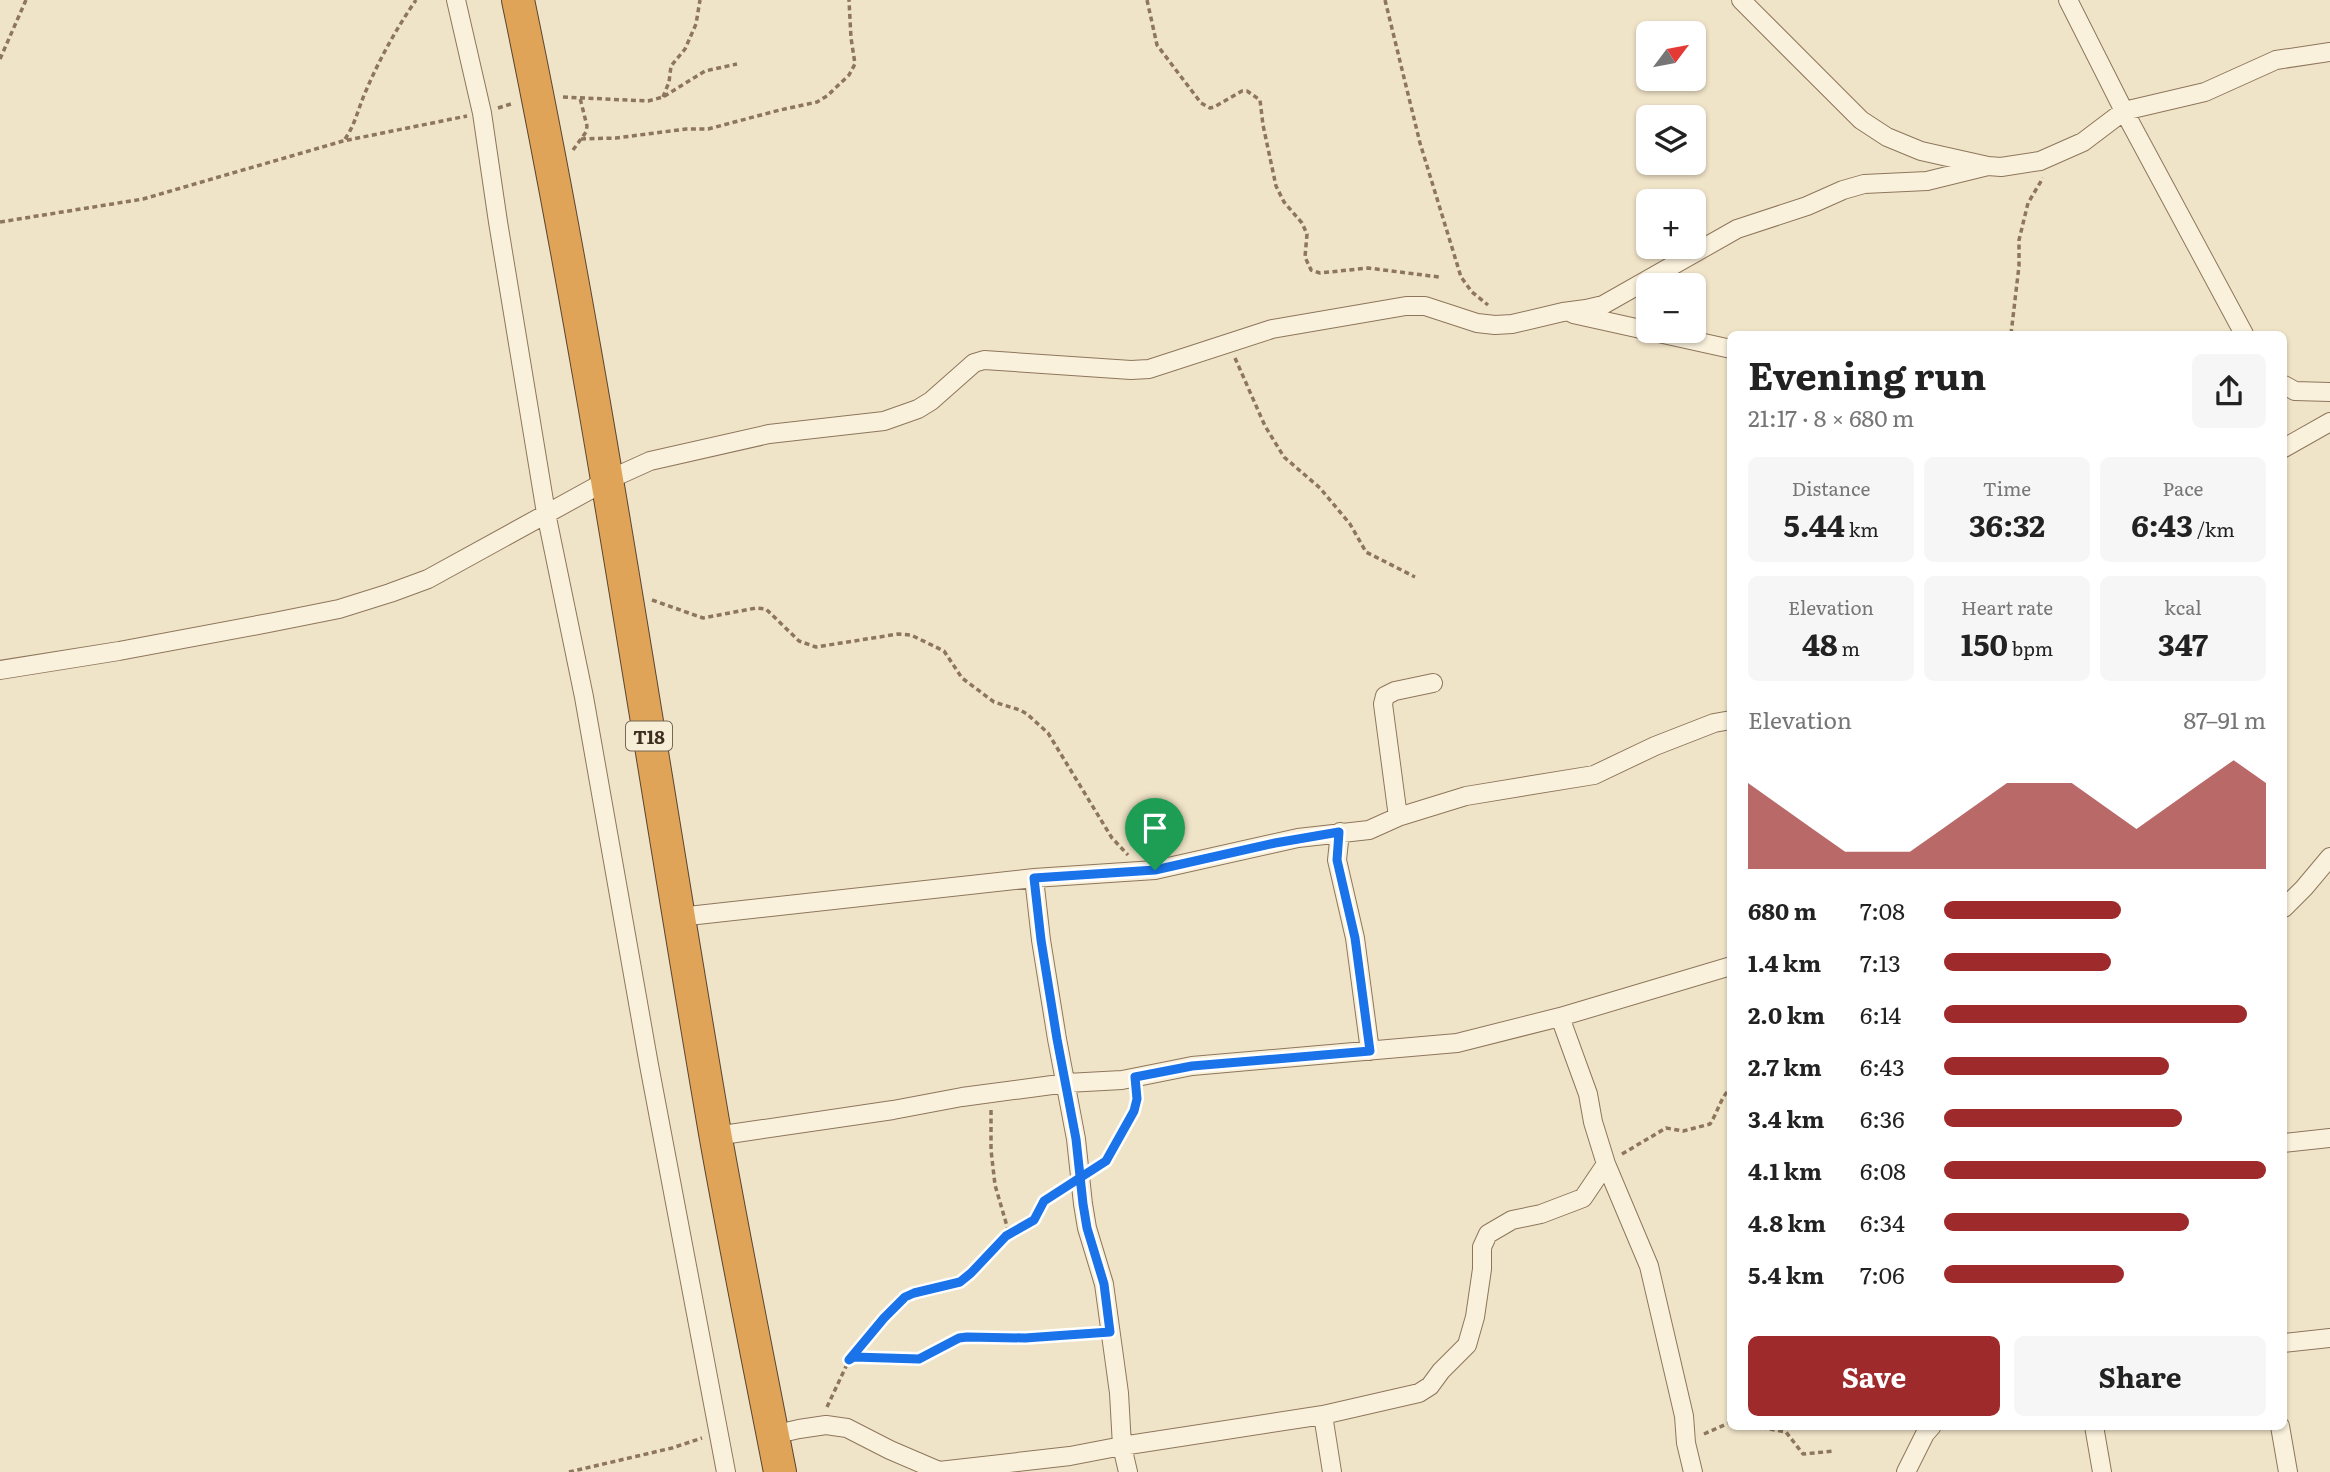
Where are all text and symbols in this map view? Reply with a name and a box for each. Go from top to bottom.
north arrow [1636,21,1706,91]
map controls [1636,21,1706,343]
button: layers [1636,105,1706,175]
button: + [1636,189,1706,259]
button: − [1636,273,1706,343]
text: Evening run [1748,345,1986,402]
button: share [2192,354,2266,428]
text: 21:17 · 8 × 680 m [1748,400,1914,434]
text: Distance [1792,474,1870,502]
text: Time [1983,474,2031,502]
text: Pace [2163,474,2203,502]
text: 5.44 [1783,502,1845,546]
text: 36:32 [1969,502,2045,546]
text: 6:43 [2131,502,2193,546]
text: km [1845,515,1879,543]
text: /km [2193,515,2235,543]
text: Elevation [1788,593,1874,621]
text: Heart rate [1961,593,2053,621]
text: kcal [2164,593,2202,621]
text: 48 [1802,621,1838,665]
text: 150 [1961,621,2008,665]
text: 347 [2158,621,2208,665]
text: m [1838,634,1860,662]
text: bpm [2008,634,2053,662]
text: Elevation [1748,702,1852,736]
text: 87–91 m [2183,702,2266,736]
road number: T18 [626,722,672,750]
pin [1125,798,1185,870]
icon: arrive [1136,809,1174,847]
text: 680 m [1748,893,1817,927]
text: 7:08 [1860,893,1905,927]
text: 1.4 km [1748,945,1821,979]
text: 7:13 [1860,945,1901,979]
text: 2.0 km [1748,997,1825,1031]
text: 6:14 [1860,997,1901,1031]
text: 2.7 km [1748,1049,1822,1083]
text: 6:43 [1860,1049,1905,1083]
text: 3.4 km [1748,1101,1825,1135]
text: 6:36 [1860,1101,1905,1135]
text: 4.1 km [1748,1153,1822,1187]
text: 6:08 [1860,1153,1906,1187]
text: 4.8 km [1748,1205,1826,1239]
text: 6:34 [1860,1205,1905,1239]
text: 5.4 km [1748,1257,1824,1291]
text: 7:06 [1860,1257,1905,1291]
button: Save [1748,1336,2000,1416]
button: Share [2014,1336,2266,1416]

